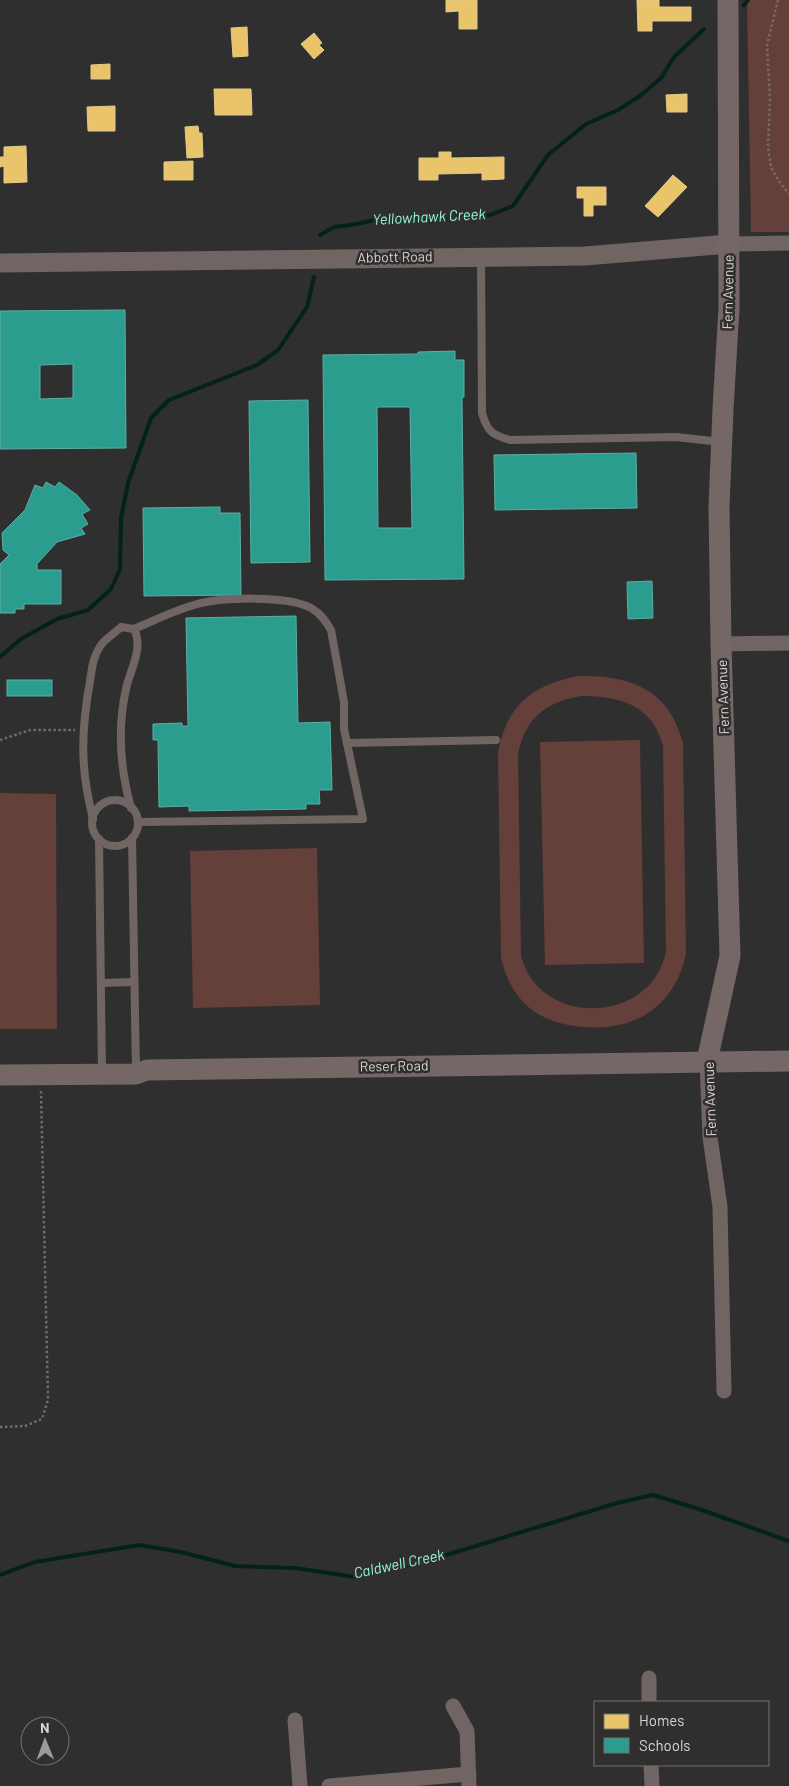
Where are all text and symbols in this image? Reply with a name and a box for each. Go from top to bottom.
water label: Yellowhawk Creek [372,204,487,228]
street label: Abbott Road [357,247,433,266]
street label: Fern Avenue [718,254,737,330]
street label: Fern Avenue [713,659,732,735]
street label: Reser Road [359,1056,429,1075]
street label: Fern Avenue [700,1061,719,1137]
water label: Caldwell Creek [352,1544,447,1581]
legend [594,1701,769,1766]
text: Homes [639,1711,684,1729]
north arrow [20,1716,70,1766]
text: N [40,1719,50,1736]
text: Schools [639,1736,691,1754]

